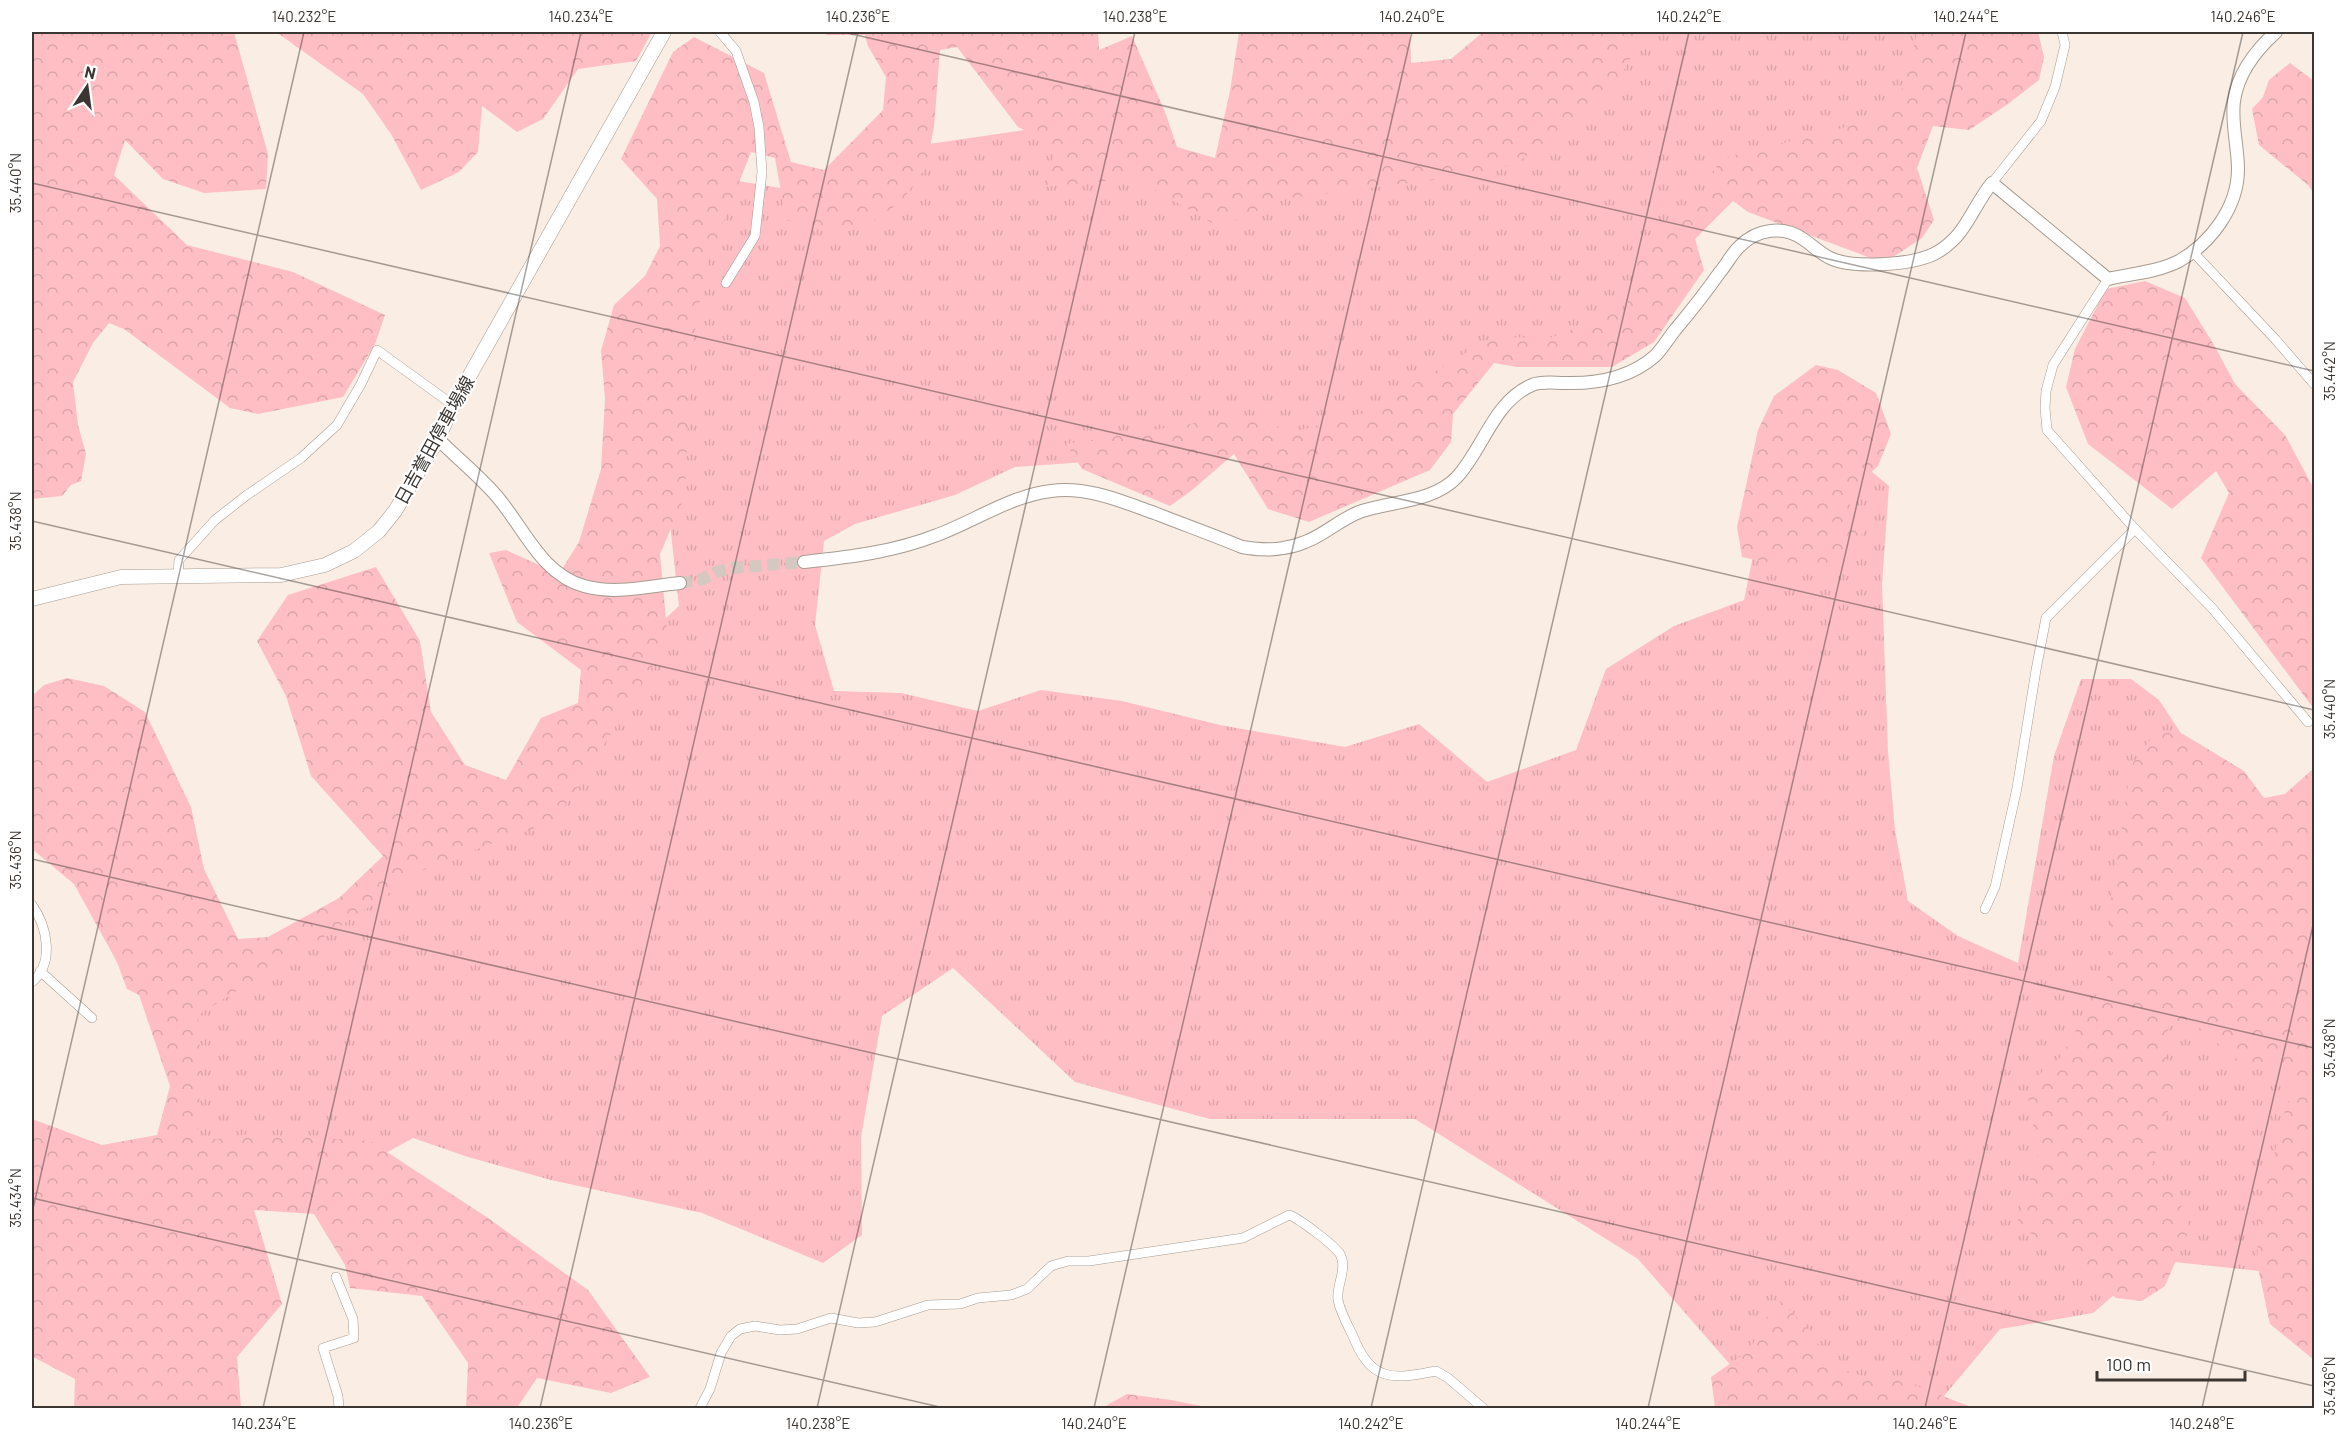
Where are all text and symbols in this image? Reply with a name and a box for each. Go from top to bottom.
text: 140.232°E [272,7,336,25]
text: 140.234°E [549,7,613,25]
text: 140.236°E [826,7,890,25]
text: 140.238°E [1103,7,1167,25]
text: 140.240°E [1379,7,1445,25]
text: 140.242°E [1656,7,1722,25]
text: 140.244°E [1933,7,1999,25]
text: 140.246°E [2211,7,2275,25]
north arrow [57,57,117,117]
text: N [83,61,98,82]
text: 35.440°N [6,153,24,213]
text: 35.442°N [2320,341,2338,401]
street label: 日吉誉田停車場線 [389,372,479,508]
text: 35.438°N [6,491,24,551]
text: 35.440°N [2320,679,2338,739]
text: 35.436°N [6,830,24,890]
text: 35.438°N [2320,1018,2338,1078]
text: 35.434°N [6,1168,24,1228]
scale bar [2097,1344,2246,1382]
text: 100 m [2106,1353,2151,1375]
text: 35.436°N [2320,1356,2338,1416]
text: 140.234°E [232,1414,296,1432]
text: 140.236°E [509,1414,573,1432]
text: 140.238°E [786,1414,850,1432]
text: 140.240°E [1061,1414,1127,1432]
text: 140.242°E [1338,1414,1404,1432]
text: 140.244°E [1615,1414,1681,1432]
text: 140.246°E [1893,1414,1957,1432]
text: 140.248°E [2169,1414,2235,1432]

